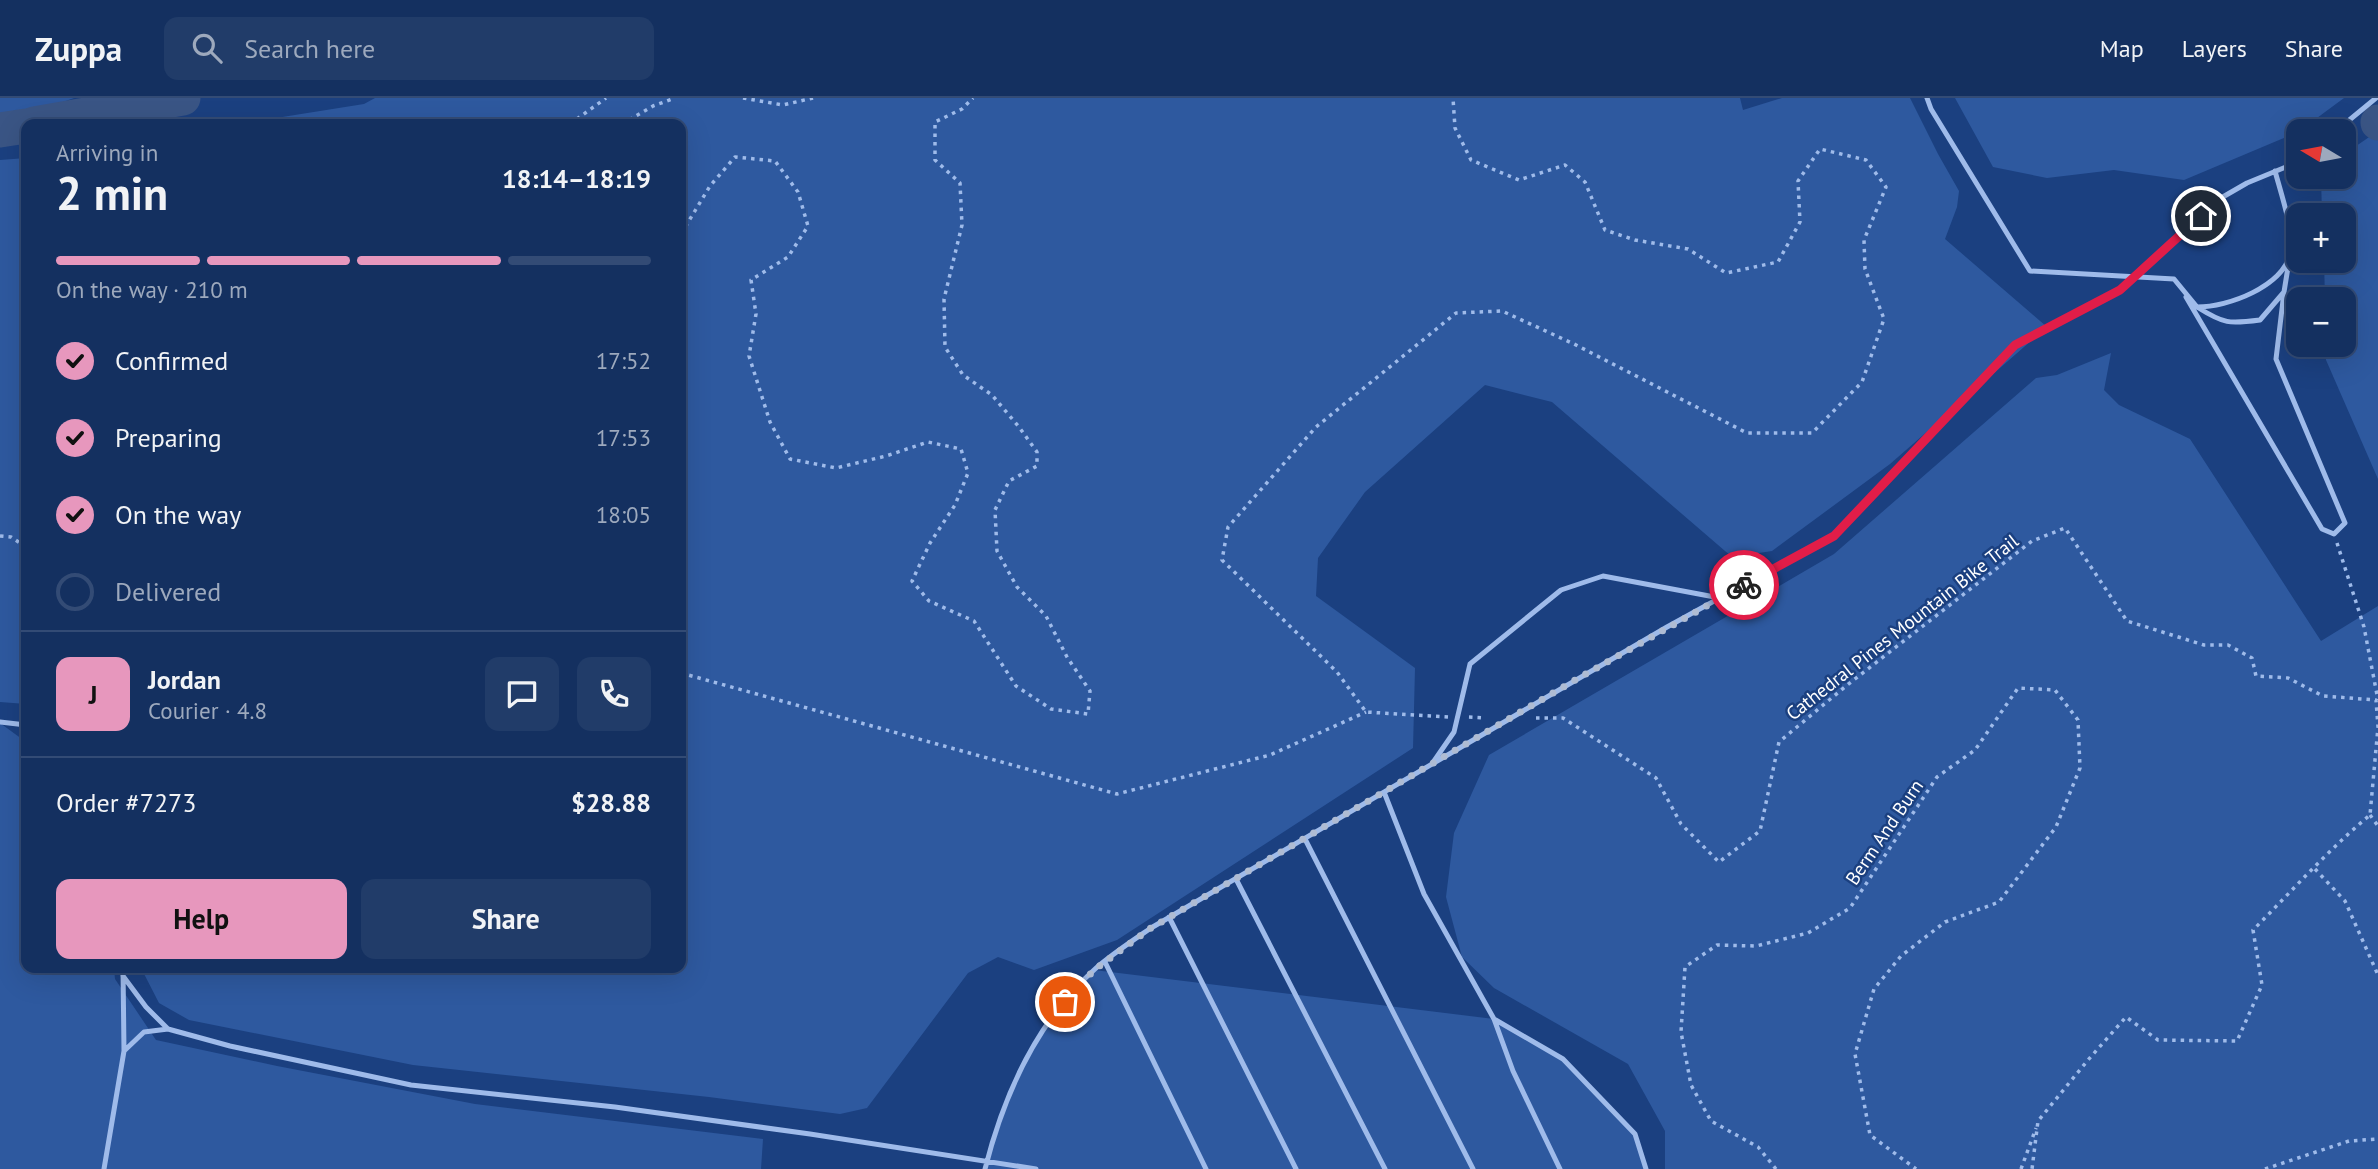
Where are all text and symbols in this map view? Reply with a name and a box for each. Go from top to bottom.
search box [164,17,654,80]
text: Zuppa [35,27,122,70]
icon: search [188,29,226,67]
text: Search here [244,32,375,65]
text: Map [2100,33,2144,64]
text: Layers [2182,33,2247,64]
text: Share [2285,33,2343,64]
north arrow [2286,119,2356,189]
map controls [2286,119,2356,357]
text: Arriving in [56,138,158,167]
text: 18:14–18:19 [502,162,651,195]
text: 2 min [56,163,168,223]
pin [2171,186,2231,246]
icon: home [2182,197,2220,235]
button: + [2286,203,2356,273]
text: On the way · 210 m [56,275,248,304]
button: − [2286,287,2356,357]
icon: check [56,342,94,380]
text: Confirmed [115,344,228,377]
text: 17:52 [596,346,651,375]
icon: check [56,419,94,457]
text: Preparing [115,421,222,454]
text: 17:53 [596,423,651,452]
icon: check [56,496,94,534]
text: On the way [115,498,241,531]
text: 18:05 [596,500,651,529]
street label: Cathedral Pines Mountain Bike Trail [1781,528,2023,725]
courier [1709,550,1779,620]
icon: bike [1725,566,1763,604]
text: Delivered [115,575,221,608]
button: chat [485,657,559,731]
button: phone [577,657,651,731]
text: Jordan [148,663,221,696]
text: J [89,678,97,711]
text: Courier · 4.8 [148,696,267,725]
street label: Berm And Burn [1840,775,1928,889]
text: Order #7273 [56,786,196,819]
text: $28.88 [571,786,651,819]
button: Help [56,879,347,959]
button: Share [361,879,651,959]
pin [1035,972,1095,1032]
icon: bag [1046,983,1084,1021]

